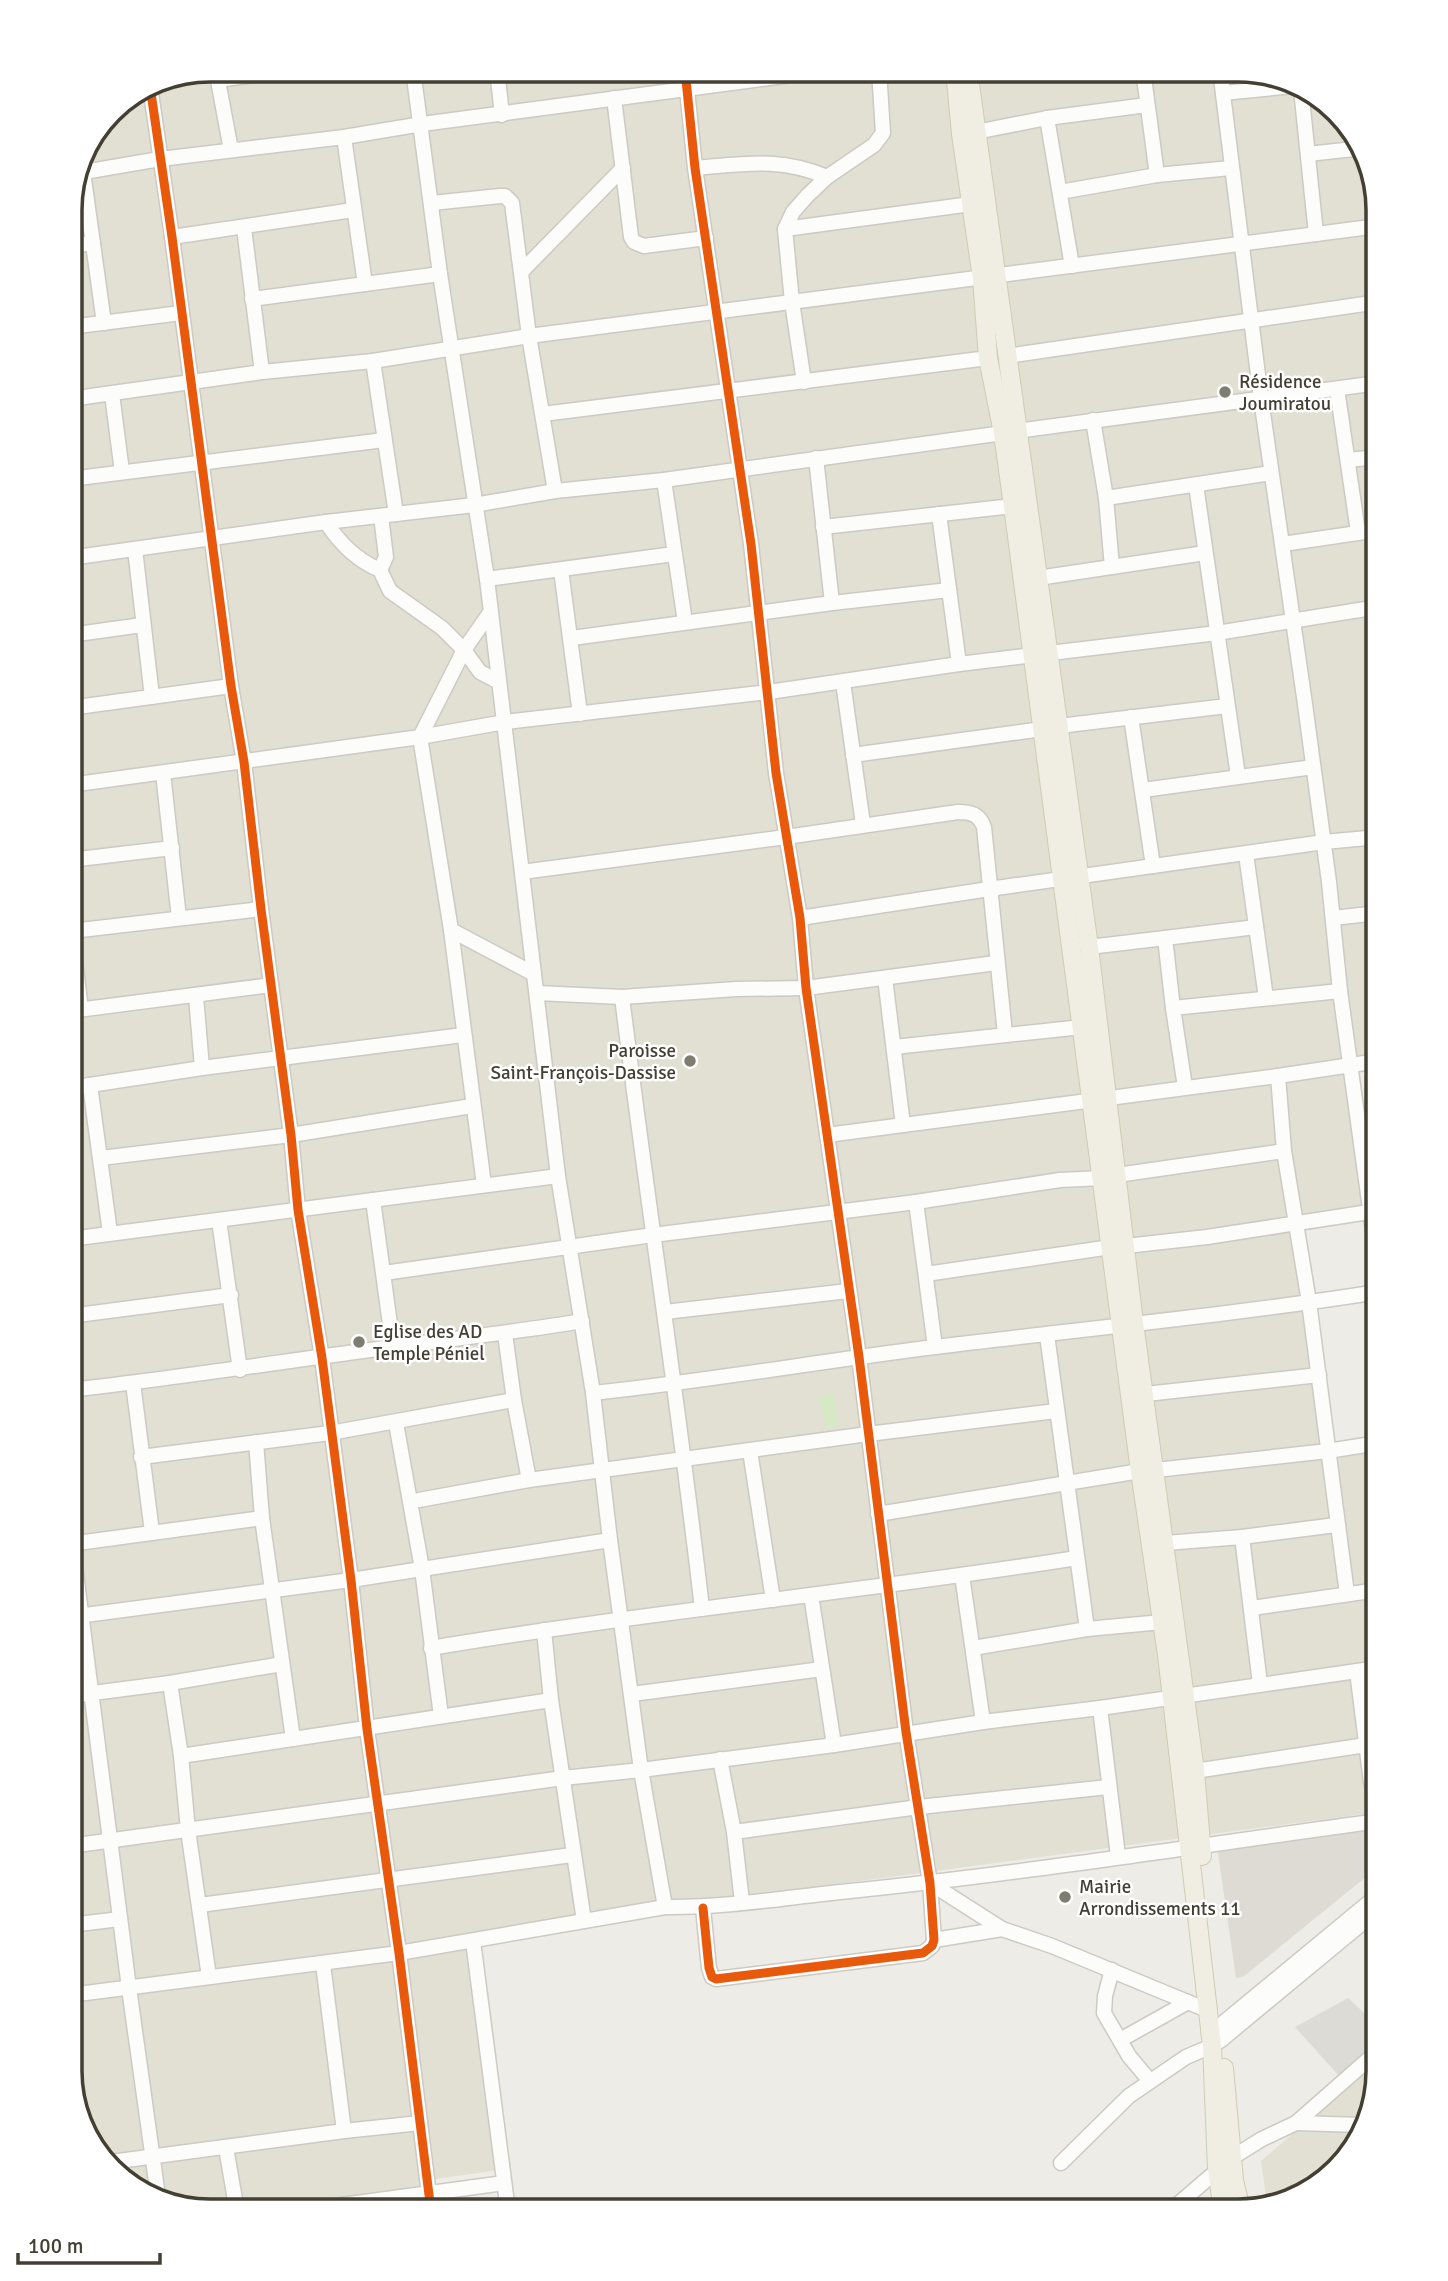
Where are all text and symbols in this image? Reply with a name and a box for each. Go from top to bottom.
place label: Résidence Joumiratou [1239,370,1331,416]
marker: Résidence Joumiratou [1217,384,1233,400]
place label: Paroisse Saint-François-Dassise [490,1039,676,1085]
marker: Paroisse Saint-François-Dassise [682,1053,698,1069]
place label: Eglise des AD Temple Péniel [373,1320,485,1366]
marker: Eglise des AD Temple Péniel [351,1334,367,1350]
place label: Mairie Arrondissements 11 [1079,1875,1240,1921]
marker: Mairie Arrondissements 11 [1057,1889,1073,1905]
scale bar [18,2222,159,2266]
text: 100 m [28,2233,83,2259]

